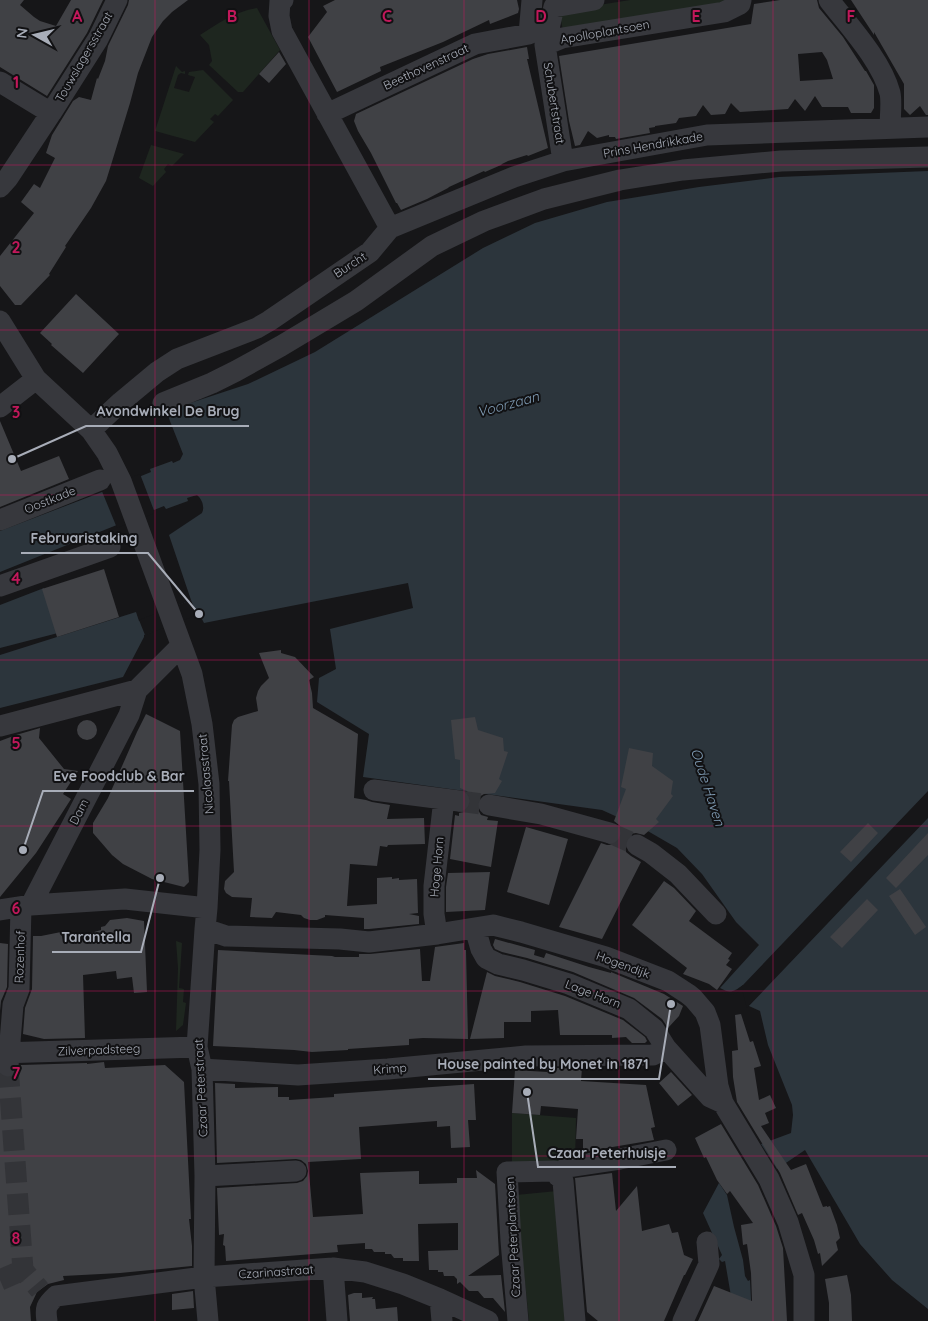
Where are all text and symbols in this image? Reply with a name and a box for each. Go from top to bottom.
text: A [72,6,83,26]
text: B [227,6,237,26]
text: C [382,6,392,26]
text: D [535,6,547,26]
text: E [691,6,701,26]
text: F [847,6,856,26]
street label: Touwslagersstraat [52,9,115,105]
north arrow [10,10,60,60]
street label: Apolloplantsoen [559,16,651,47]
text: N [12,27,32,40]
street label: Beethovenstraat [381,40,471,93]
street label: Schubertstraat [541,61,568,145]
text: 1 [13,72,19,92]
street label: Prins Hendrikkade [602,128,704,161]
text: 2 [11,237,21,257]
street label: Burcht [331,248,369,281]
water label: Voorzaan [475,387,542,421]
callout: Avondwinkel De Brug [86,397,249,426]
text: 3 [12,402,20,422]
text: Avondwinkel De Brug [97,402,239,420]
street label: Oostkade [22,482,78,517]
callout: Februaristaking [21,524,148,553]
text: Februaristaking [31,529,138,547]
text: 4 [11,568,21,588]
text: 5 [11,733,21,753]
street label: Nicolaasstraat [195,733,216,815]
water label: Oude Haven [687,746,729,829]
callout: Eve Foodclub & Bar [43,762,194,791]
text: Eve Foodclub & Bar [53,767,185,785]
street label: Dam [66,796,91,827]
street label: Hoge Horn [426,836,447,898]
text: 6 [12,898,21,918]
callout: Tarantella [52,923,141,952]
text: Tarantella [61,928,131,946]
street label: Rozenhof [11,930,28,984]
street label: Hogendijk [594,948,652,981]
street label: Lage Horn [563,976,623,1011]
street label: Czaar Peterstraat [190,1039,211,1137]
street label: Zilverpadsteeg [57,1041,141,1058]
callout: House painted by Monet in 1871 [428,1050,659,1079]
text: House painted by Monet in 1871 [437,1055,649,1073]
street label: Krimp [373,1060,407,1077]
text: 7 [12,1063,21,1083]
callout: Czaar Peterhuisje [538,1138,676,1167]
text: Czaar Peterhuisje [548,1144,666,1162]
street label: Czaar Peterplantsoen [502,1176,523,1298]
text: 8 [12,1228,21,1248]
street label: Czarinastraat [238,1261,314,1282]

